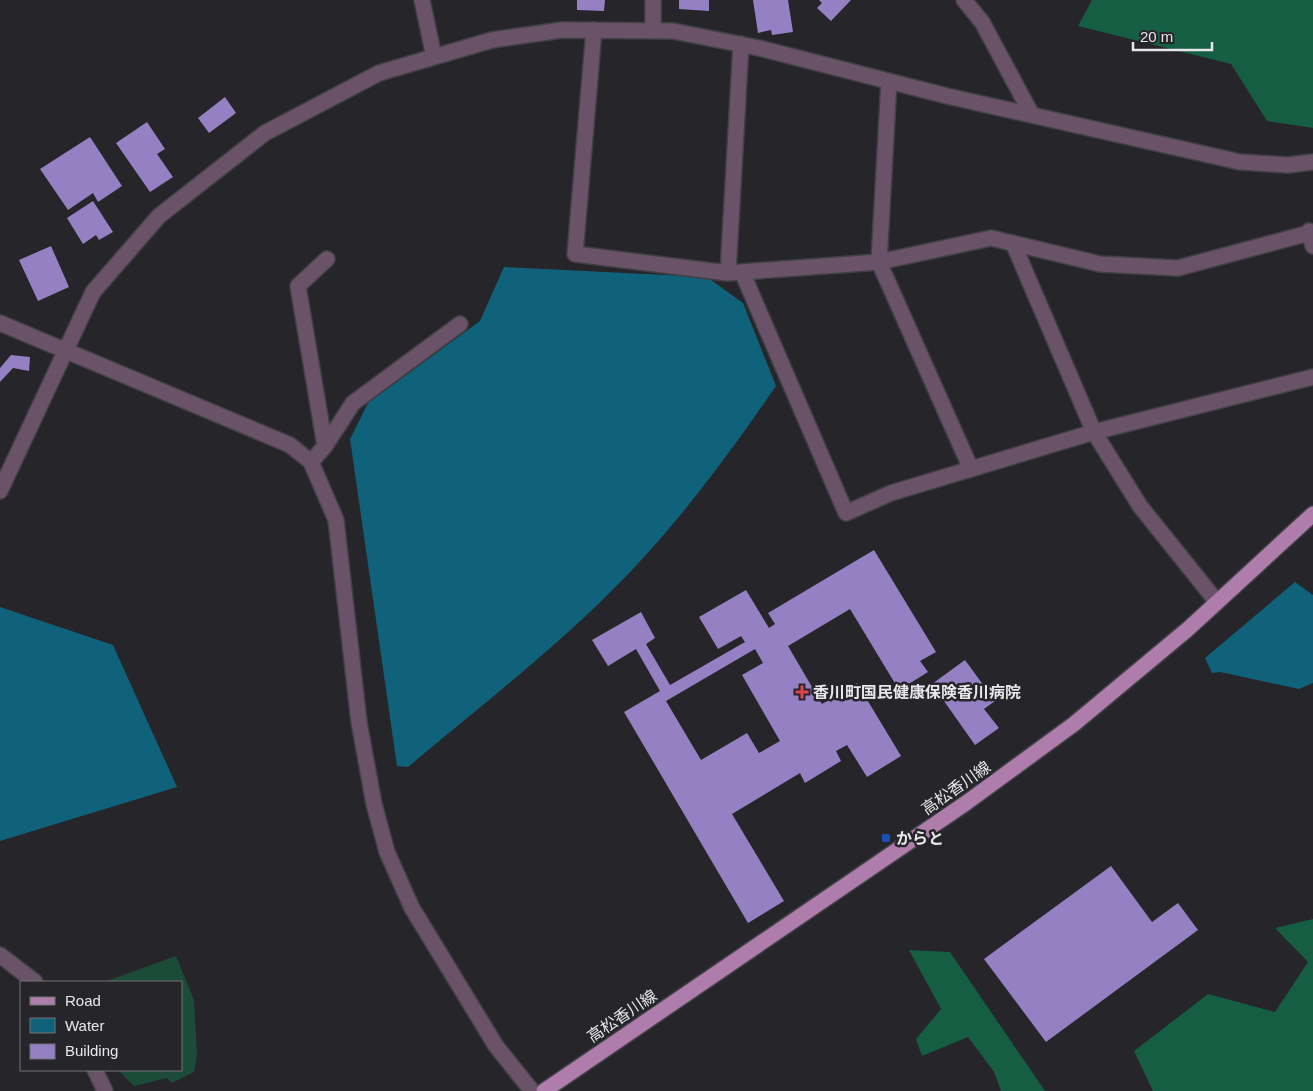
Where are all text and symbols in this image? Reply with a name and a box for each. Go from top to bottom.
scale bar [1133,20,1212,52]
text: 20 m [1140,28,1173,45]
place label: 香川町国民健康保険香川病院 [813,684,1021,701]
marker: 香川町国民健康保険香川病院 [795,685,809,699]
street label: 高松香川線 [918,758,994,818]
place label: からと [896,830,944,847]
marker: からと [880,832,892,844]
legend [20,981,182,1071]
street label: 高松香川線 [584,987,660,1045]
text: Road [65,992,101,1009]
text: Water [65,1017,104,1034]
text: Building [65,1042,118,1059]

